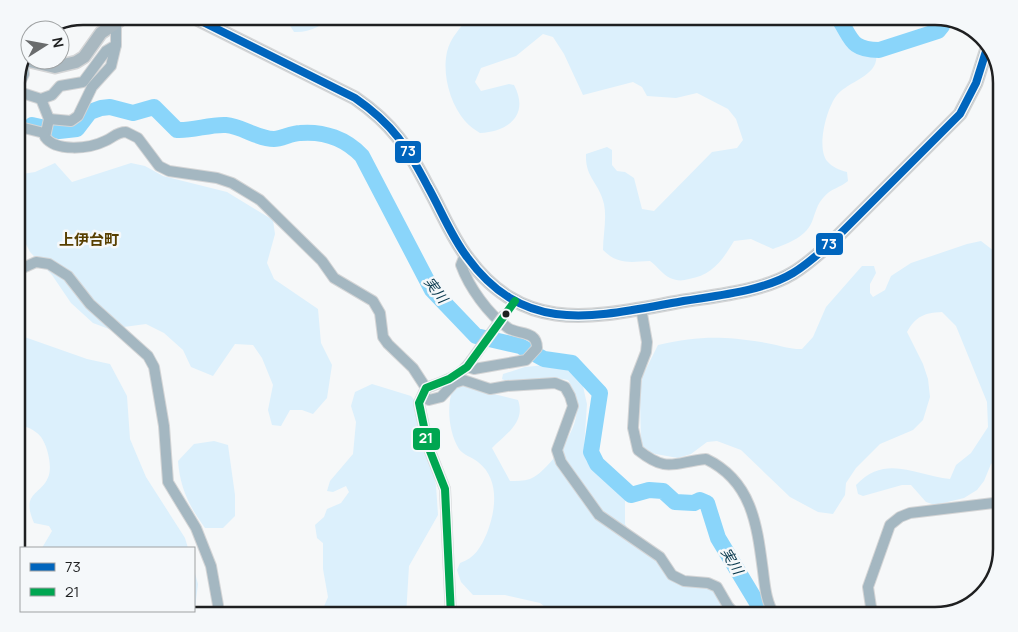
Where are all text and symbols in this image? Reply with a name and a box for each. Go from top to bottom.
north arrow [20,20,70,70]
text: N [48,36,69,49]
line badge: 73 [394,140,422,164]
text: 73 [400,141,416,160]
district label: 上伊台町 [59,229,119,250]
line badge: 73 [815,232,844,256]
text: 73 [821,234,837,253]
water label: 実川 [420,273,454,308]
unlabelled marker [501,309,511,319]
line badge: 21 [412,427,441,451]
text: 21 [419,428,433,447]
water label: 実川 [717,544,749,579]
legend [20,547,195,612]
text: 73 [65,556,81,577]
text: 21 [65,581,79,602]

